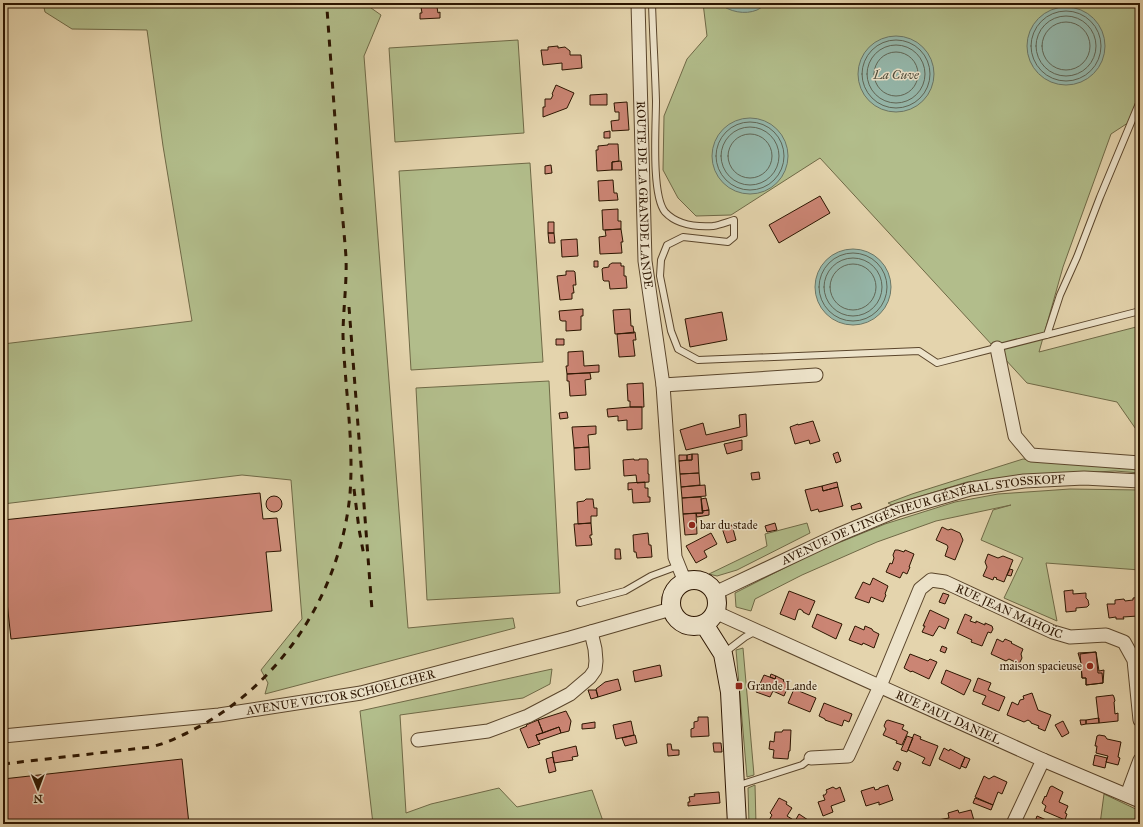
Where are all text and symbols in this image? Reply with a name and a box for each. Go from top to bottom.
water label: La Cuve [872,67,920,83]
street label: ROUTE DE LA GRANDE LANDE [634,101,656,290]
street label: AVENUE DE L'INGÉNIEUR GÉNÉRAL STOSSKOPF [778,472,1066,568]
place label: bar du stade [700,518,758,532]
marker: bar du stade [687,520,697,530]
street label: RUE JEAN MAHOÏC [954,581,1064,641]
place label: maison spacieuse [999,659,1082,673]
marker: maison spacieuse [1085,661,1095,671]
street label: AVENUE VICTOR SCHOELCHER [244,667,437,718]
place label: Grande Lande [747,679,817,693]
marker: Grande Lande [734,681,744,691]
street label: RUE PAUL DANIEL [893,687,1003,747]
north arrow [18,769,58,809]
text: N [33,792,43,805]

